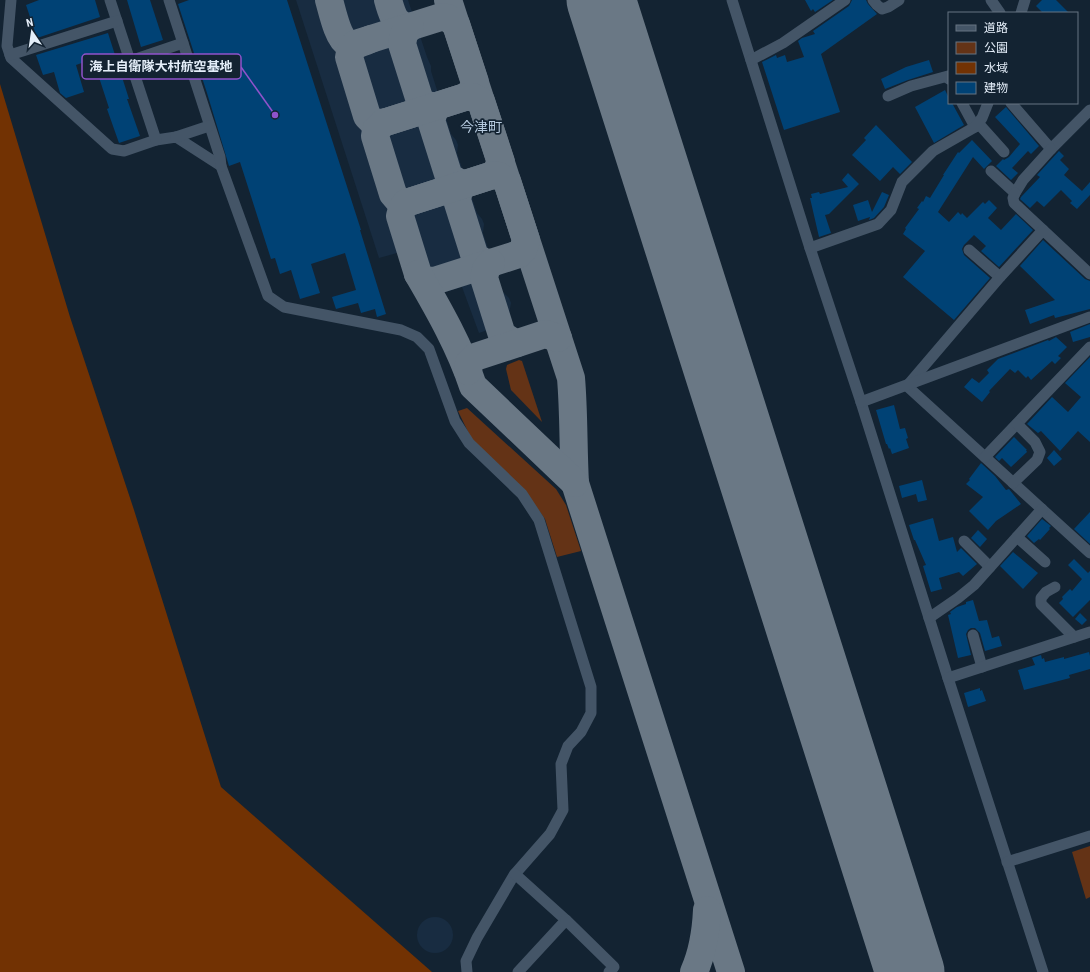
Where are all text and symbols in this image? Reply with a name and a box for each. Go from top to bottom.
north arrow [12,12,52,52]
legend [948,12,1078,104]
text: N [25,16,35,30]
text: 道路 [984,21,1008,35]
text: 公園 [984,41,1008,55]
callout: 海上自衛隊大村航空基地 [82,54,241,79]
text: 海上自衛隊大村航空基地 [89,59,233,74]
text: 水域 [984,61,1008,75]
text: 建物 [984,81,1008,95]
district label: 今津町 [460,119,502,135]

